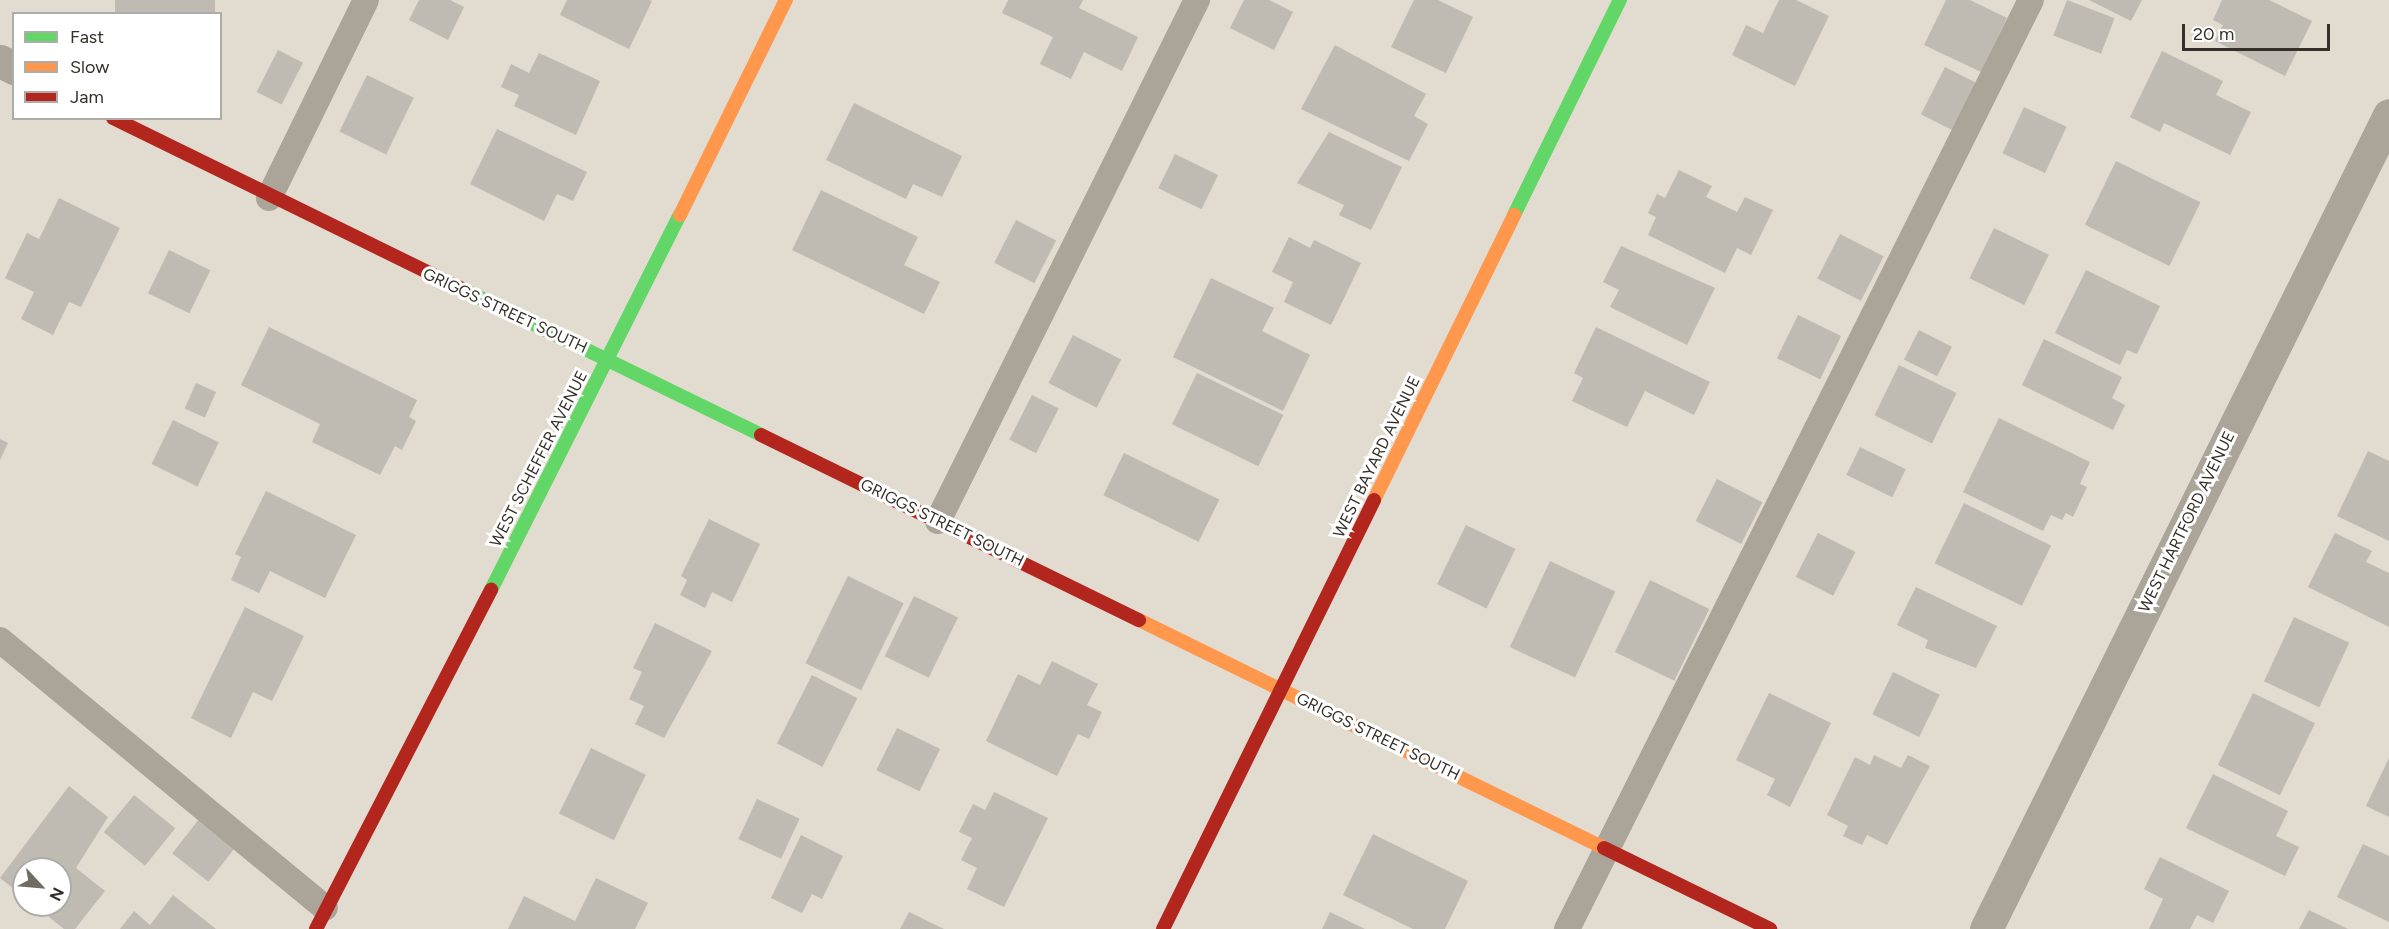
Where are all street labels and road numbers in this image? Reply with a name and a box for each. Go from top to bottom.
street label: GRIGGS STREET SOUTH [420,264,590,358]
street label: WEST SCHEFFER AVENUE [486,368,592,550]
street label: WEST BAYARD AVENUE [1330,373,1424,541]
street label: WEST HARTFORD AVENUE [2135,428,2239,616]
street label: GRIGGS STREET SOUTH [857,475,1027,571]
street label: GRIGGS STREET SOUTH [1293,689,1463,785]

